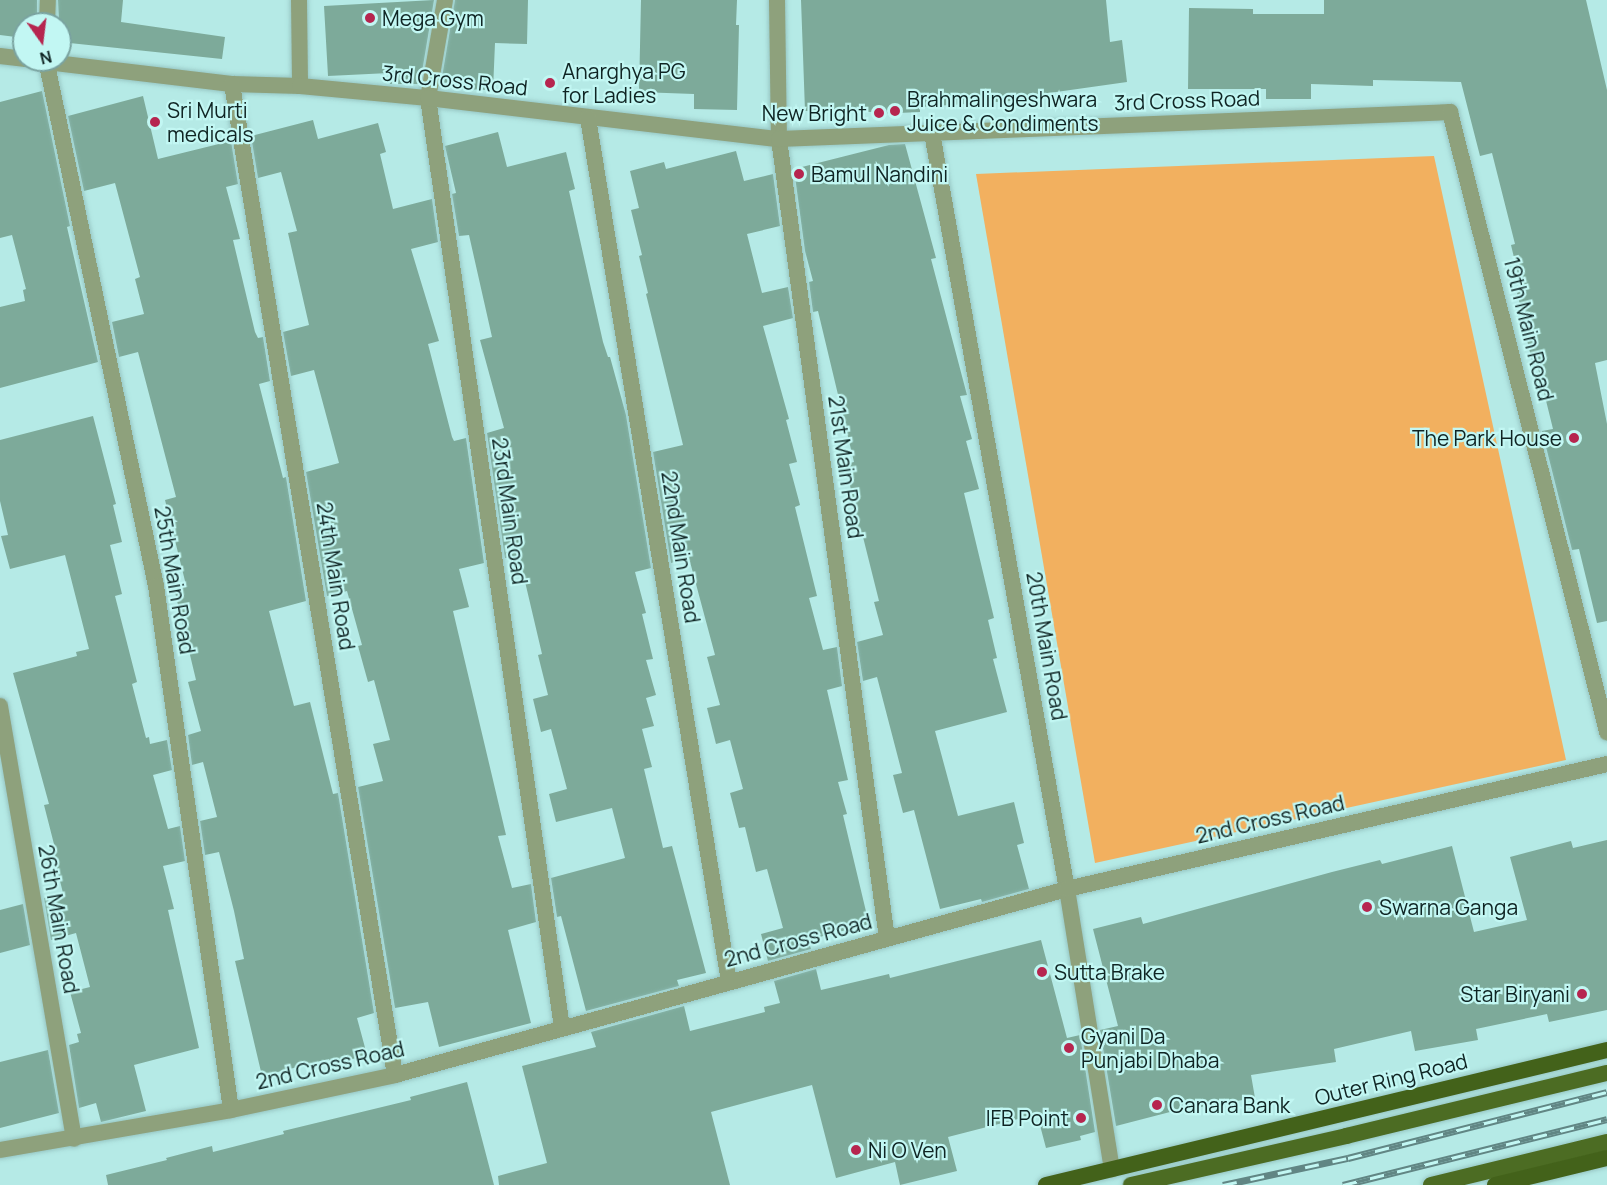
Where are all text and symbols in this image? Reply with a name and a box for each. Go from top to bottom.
place label: Mega Gym [382,5,484,31]
marker: Mega Gym [363,11,377,25]
north arrow [12,12,72,72]
text: N [38,45,54,70]
place label: Anarghya PG for Ladies [562,58,686,108]
street label: 3rd Cross Road [381,60,529,100]
marker: Anarghya PG for Ladies [543,76,557,90]
street label: 3rd Cross Road [1113,85,1261,115]
place label: Brahmalingeshwara Juice & Condiments [907,86,1099,136]
place label: Sri Murti medicals [167,97,254,147]
place label: New Bright [762,100,867,126]
marker: Brahmalingeshwara Juice & Condiments [888,104,902,118]
marker: New Bright [872,106,886,120]
marker: Sri Murti medicals [148,115,162,129]
place label: Bamul Nandini [811,161,948,187]
marker: Bamul Nandini [792,167,806,181]
street label: 19th Main Road [1499,255,1559,403]
street label: 21st Main Road [823,394,869,540]
place label: The Park House [1412,425,1562,451]
marker: The Park House [1567,431,1581,445]
street label: 23rd Main Road [487,436,533,586]
street label: 22nd Main Road [657,469,705,625]
street label: 24th Main Road [312,500,360,652]
street label: 25th Main Road [150,504,200,656]
street label: 20th Main Road [1022,570,1072,722]
street label: 2nd Cross Road [1193,790,1347,848]
street label: 26th Main Road [34,843,84,995]
place label: Swarna Ganga [1379,894,1518,920]
marker: Swarna Ganga [1360,900,1374,914]
street label: 2nd Cross Road [721,908,875,972]
place label: Sutta Brake [1054,959,1165,985]
marker: Sutta Brake [1035,965,1049,979]
place label: Star Biryani [1460,981,1570,1007]
marker: Star Biryani [1575,987,1589,1001]
place label: Gyani Da Punjabi Dhaba [1081,1023,1219,1073]
street label: 2nd Cross Road [253,1036,407,1094]
marker: Gyani Da Punjabi Dhaba [1062,1041,1076,1055]
street label: Outer Ring Road [1312,1048,1470,1110]
place label: Canara Bank [1169,1092,1290,1118]
marker: Canara Bank [1150,1098,1164,1112]
place label: IFB Point [986,1105,1069,1131]
marker: IFB Point [1074,1111,1088,1125]
place label: Ni O Ven [868,1137,947,1163]
marker: Ni O Ven [849,1143,863,1157]

